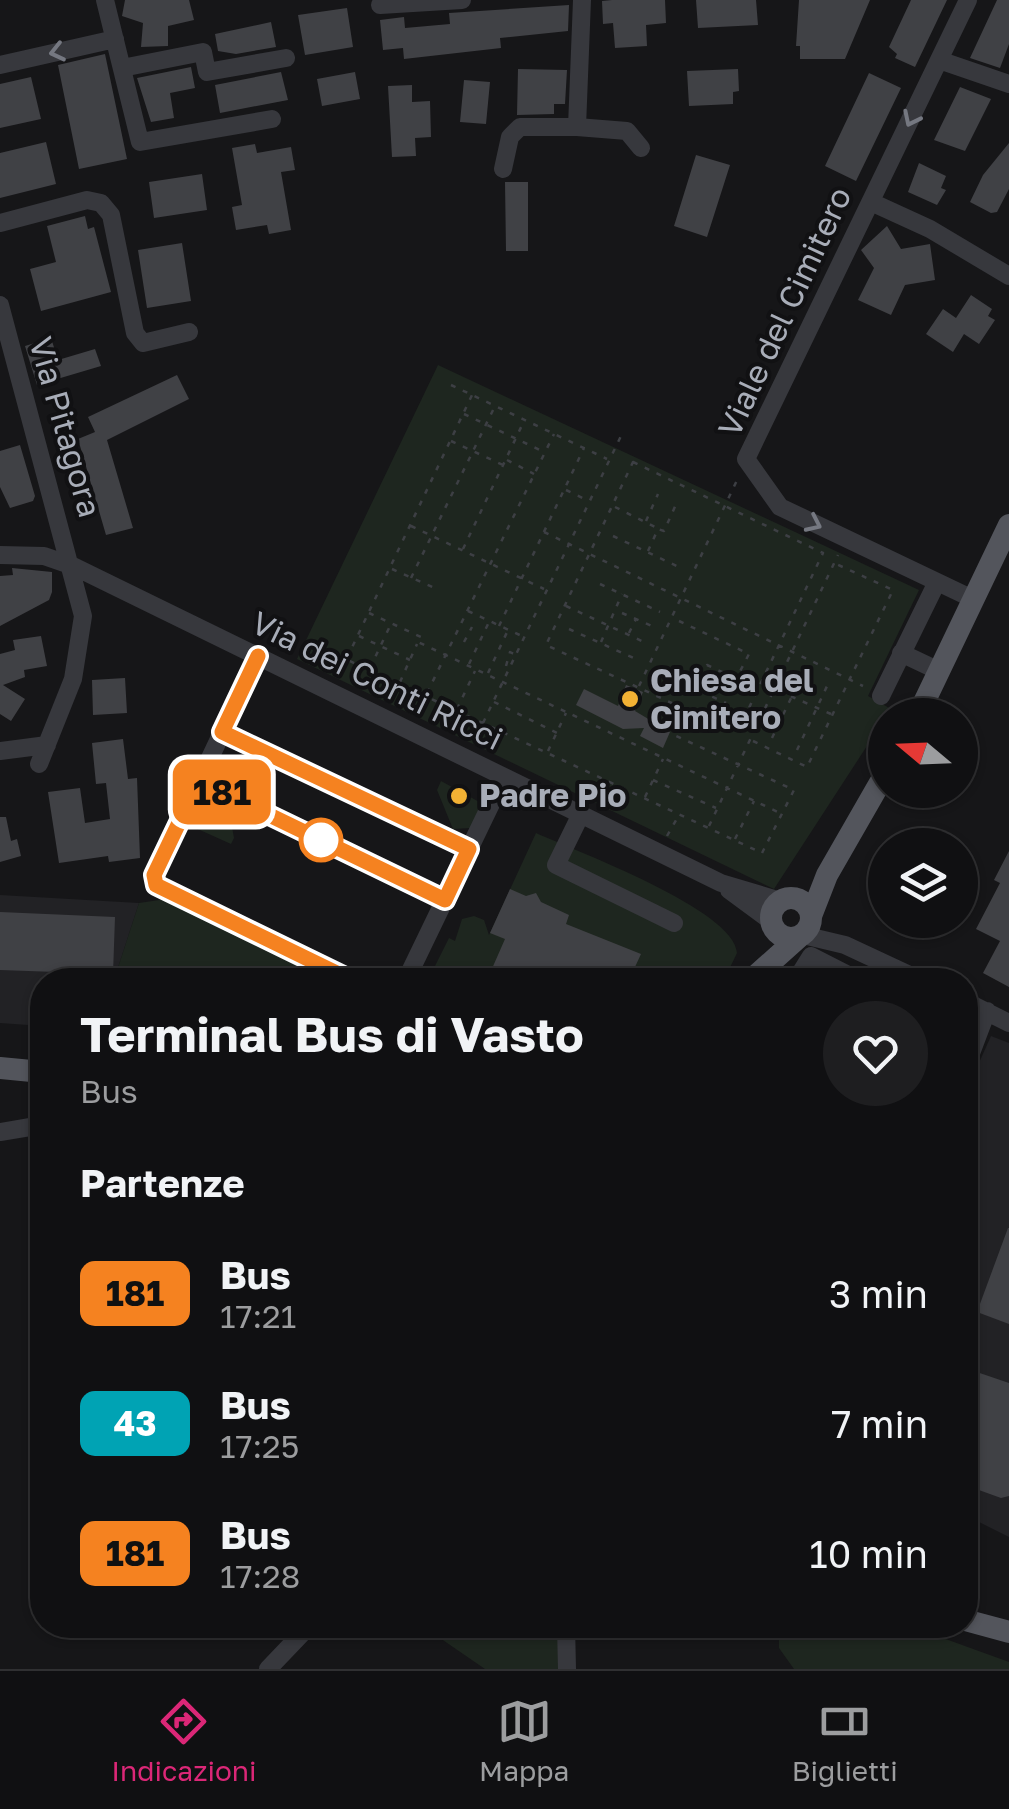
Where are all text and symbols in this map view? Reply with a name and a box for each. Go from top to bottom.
one-way arrow [49,40,66,61]
one-way arrow [903,109,923,127]
street label: Viale del Cimitero [710,181,859,442]
street label: Via Pitagora [22,332,110,521]
one-way arrow [804,511,822,531]
street label: Via dei Conti Ricci [246,603,509,757]
place label: Chiesa del Cimitero [650,661,814,736]
marker: Chiesa del Cimitero [619,688,641,710]
north arrow [868,698,978,808]
map controls [868,698,978,938]
line badge: 181 [164,760,280,824]
text: 181 [193,771,251,813]
place label: Padre Pio [479,776,627,814]
marker: Padre Pio [448,785,470,807]
unlabelled marker [300,819,342,861]
button: layers [868,828,978,938]
button: heart [823,1001,928,1106]
text: Terminal Bus di Vasto [80,1005,584,1063]
text: Bus [80,1072,138,1110]
text: Partenze [80,1160,245,1205]
text: Bus [220,1252,291,1297]
text: 3 min [829,1271,928,1316]
text: 181 [106,1272,164,1314]
text: 17:21 [220,1297,296,1335]
text: Bus [220,1382,291,1427]
text: 7 min [831,1401,928,1446]
text: 43 [113,1402,157,1444]
text: 17:25 [220,1427,299,1465]
text: Bus [220,1512,291,1557]
text: 10 min [809,1531,928,1576]
text: 181 [106,1532,164,1574]
text: 17:28 [220,1557,300,1595]
tab: Indicazioni [111,1694,256,1787]
tab: Mappa [479,1694,569,1787]
tab: Biglietti [792,1694,898,1787]

